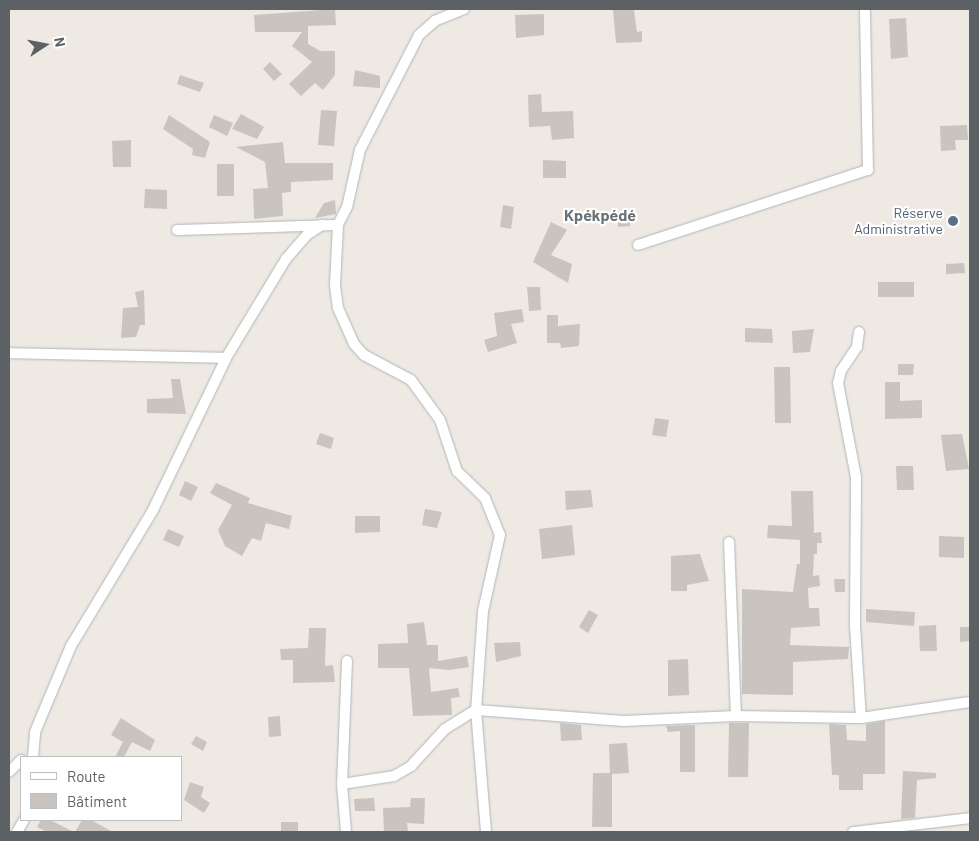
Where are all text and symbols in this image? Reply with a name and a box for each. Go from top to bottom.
north arrow [20,20,70,70]
text: N [51,36,69,48]
district label: Kpékpédé [564,205,636,225]
place label: Réserve Administrative [854,205,943,238]
marker: Réserve Administrative [947,215,959,227]
legend [20,756,182,821]
text: Route [67,767,106,785]
text: Bâtiment [67,792,127,810]

